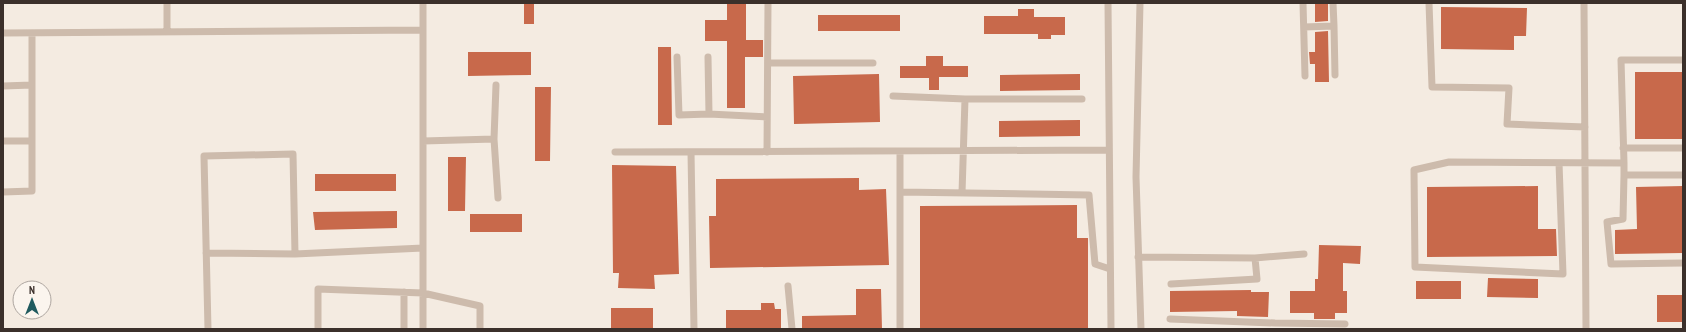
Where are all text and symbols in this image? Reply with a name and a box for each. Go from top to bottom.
north arrow [12,280,52,320]
text: N [29,283,35,297]

